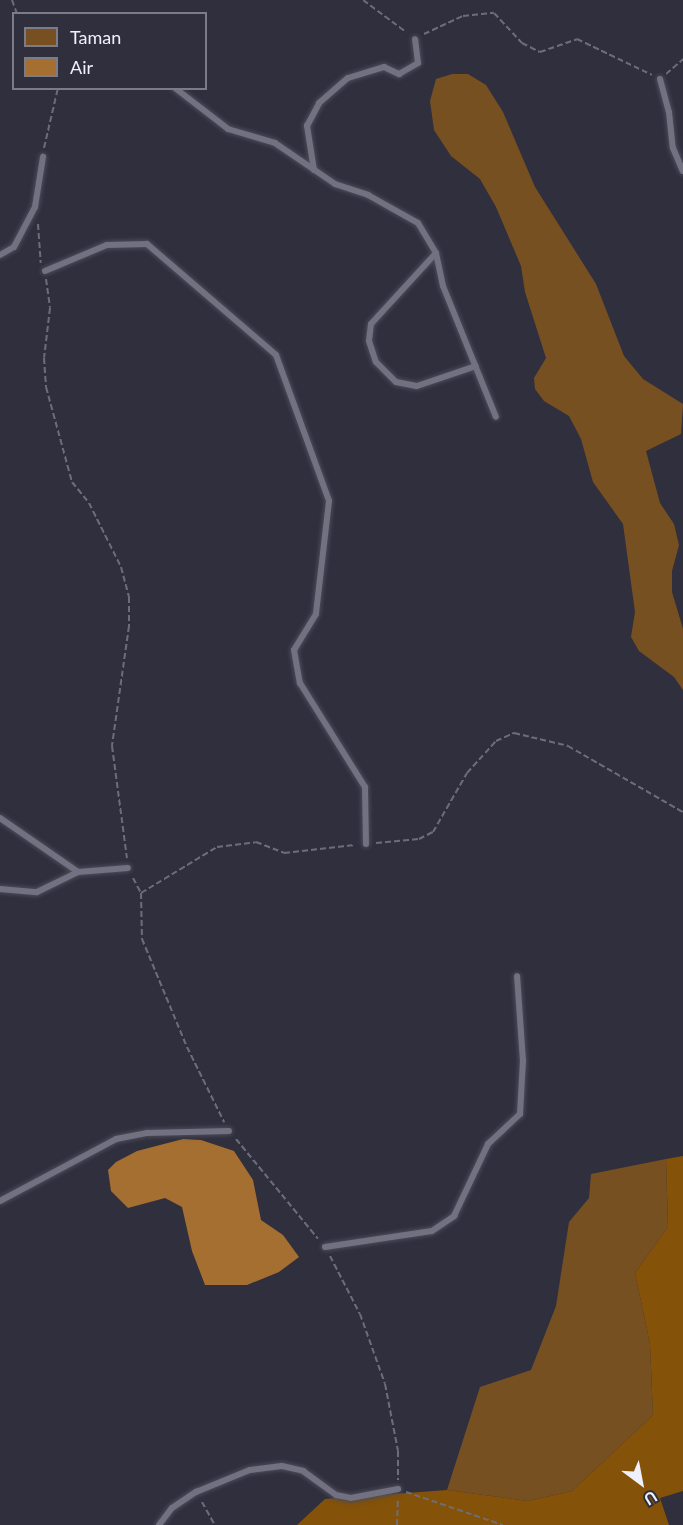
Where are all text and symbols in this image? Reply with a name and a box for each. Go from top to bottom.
legend [12,12,207,90]
text: Taman [70,26,121,48]
text: Air [70,56,93,78]
north arrow [611,1453,671,1513]
text: U [641,1487,661,1510]

